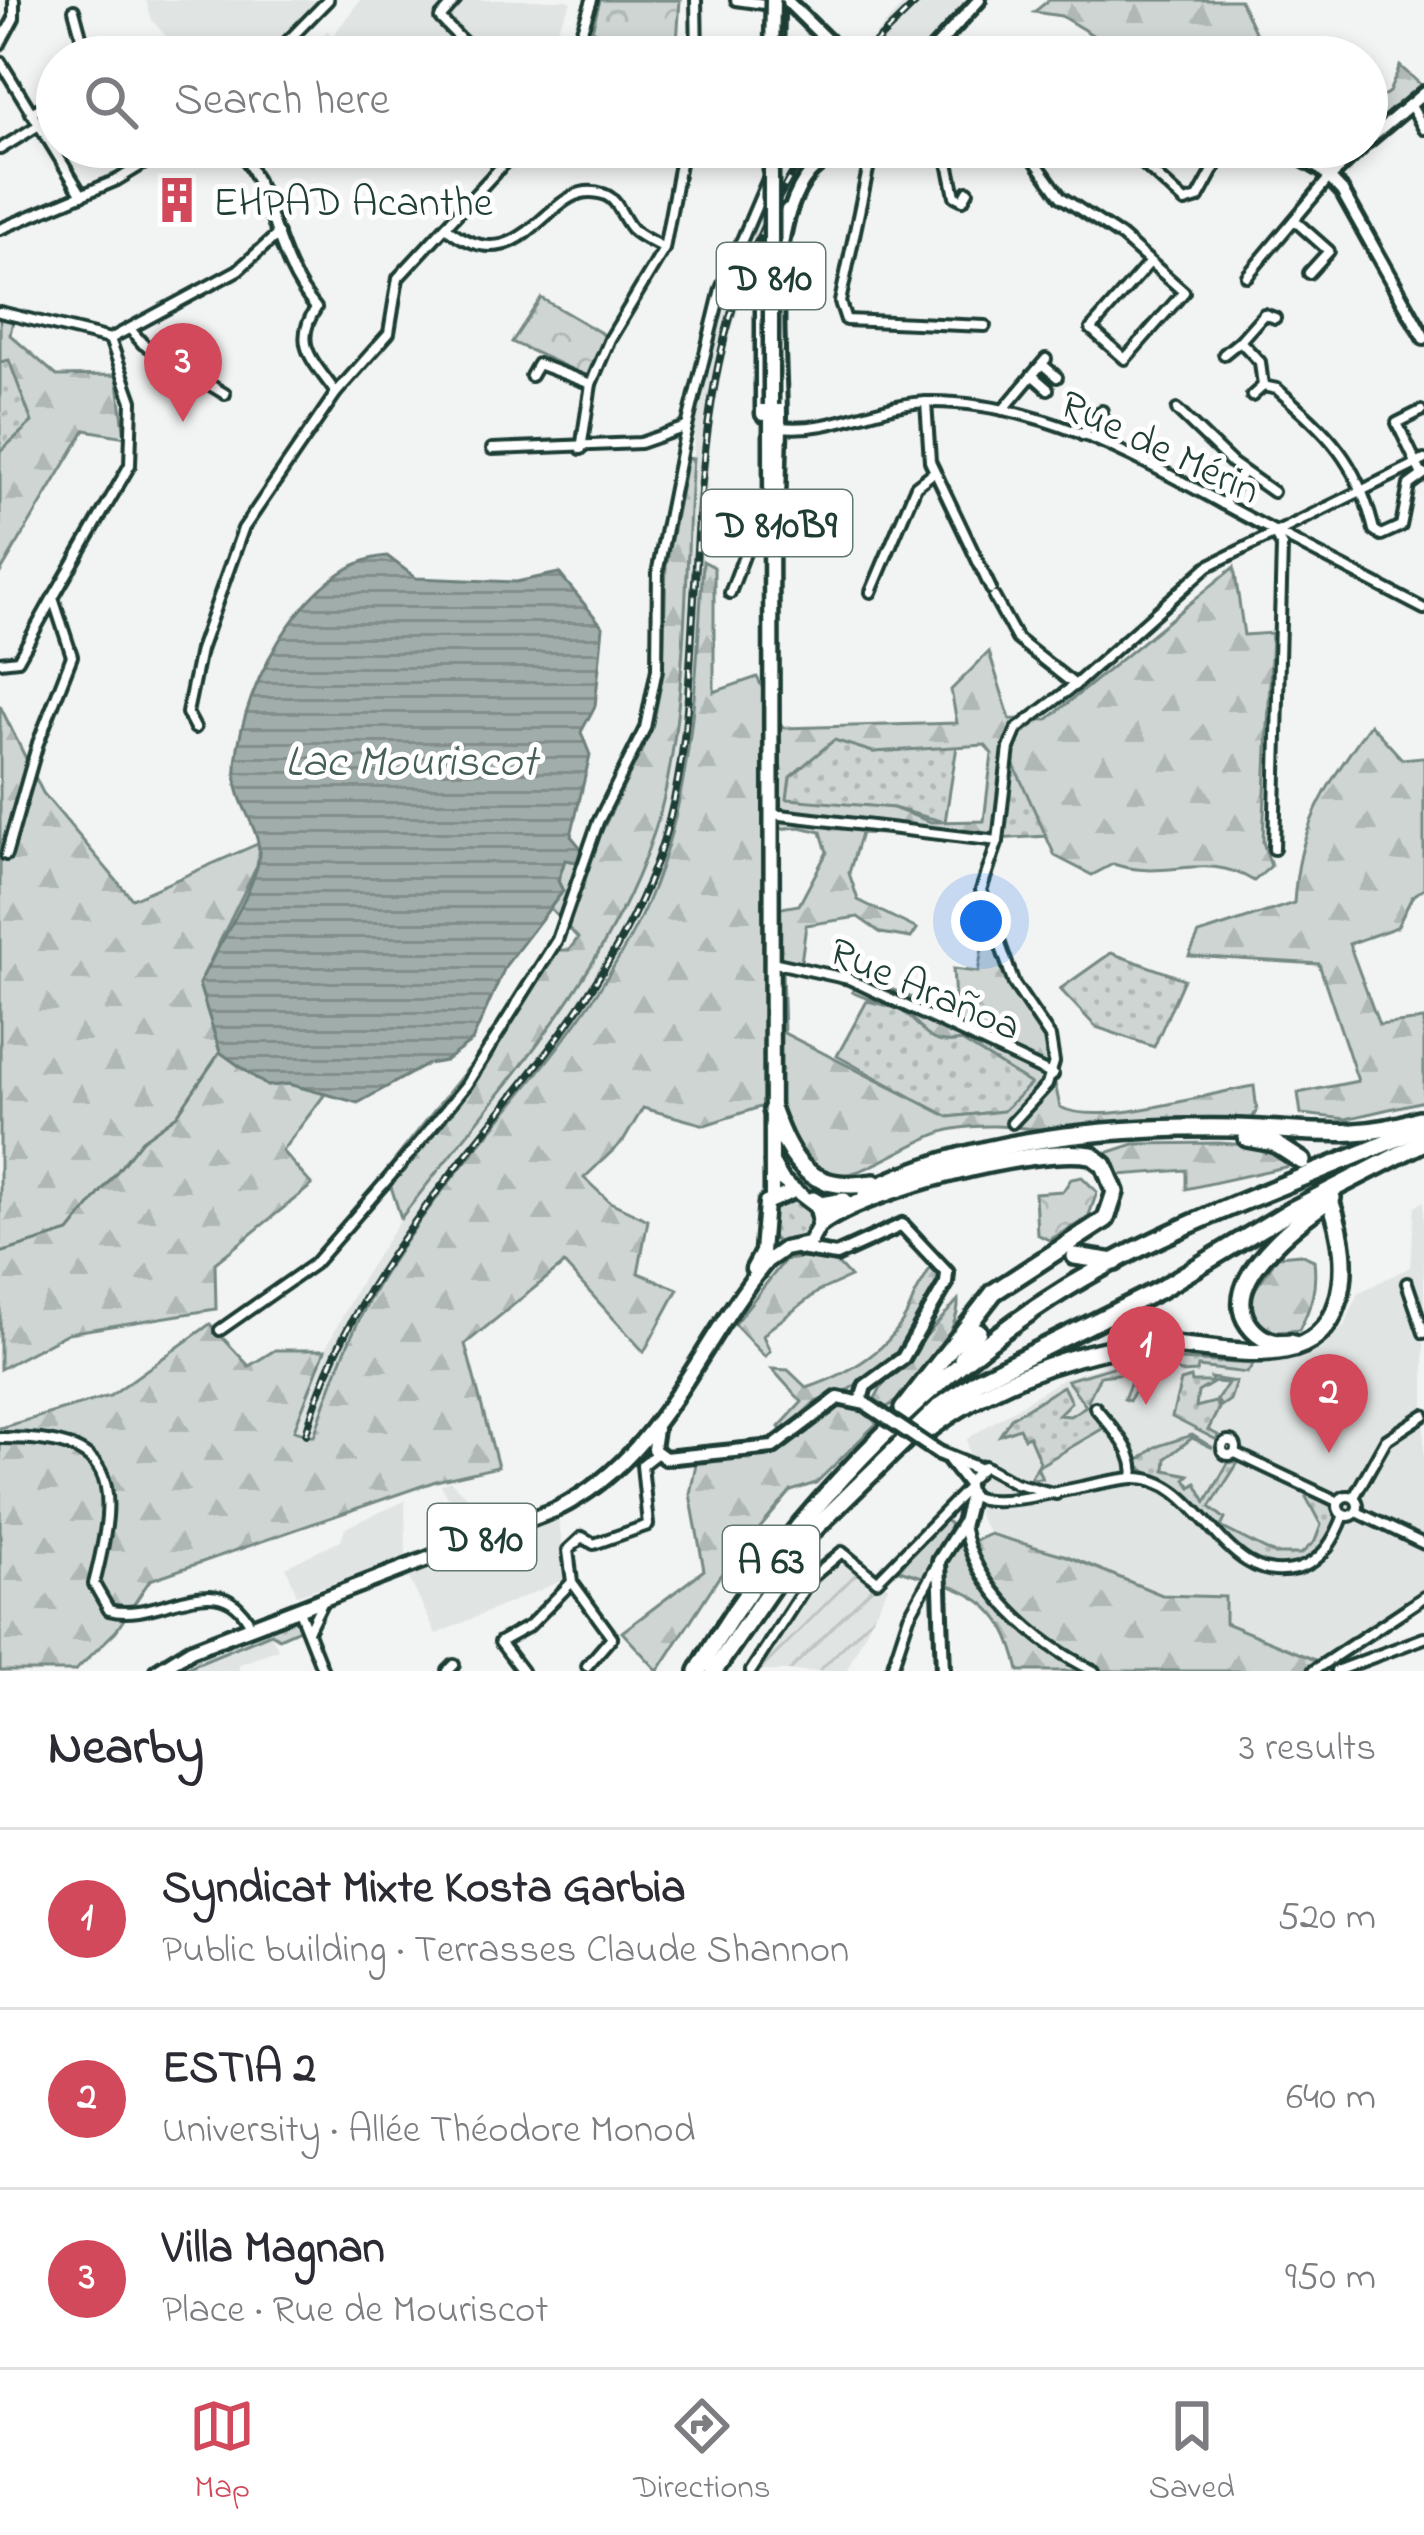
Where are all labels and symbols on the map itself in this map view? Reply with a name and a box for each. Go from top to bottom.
place label: EHPAD Acanthe [213,174,493,235]
building icon: EHPAD Acanthe [152,175,202,225]
road number: D 810 [717,243,825,309]
pin: 3 [144,323,222,422]
street label: Rue de Mérin [1049,376,1269,522]
road number: D 810B9 [702,490,852,556]
water label: Lac Mouriscot [285,731,541,797]
your location [951,891,1011,951]
street label: Rue Arañoa [819,923,1030,1059]
pin: 1 [1107,1306,1185,1405]
pin: 2 [1290,1354,1368,1453]
road number: D 810 [428,1504,536,1570]
road number: A 63 [723,1526,819,1592]

